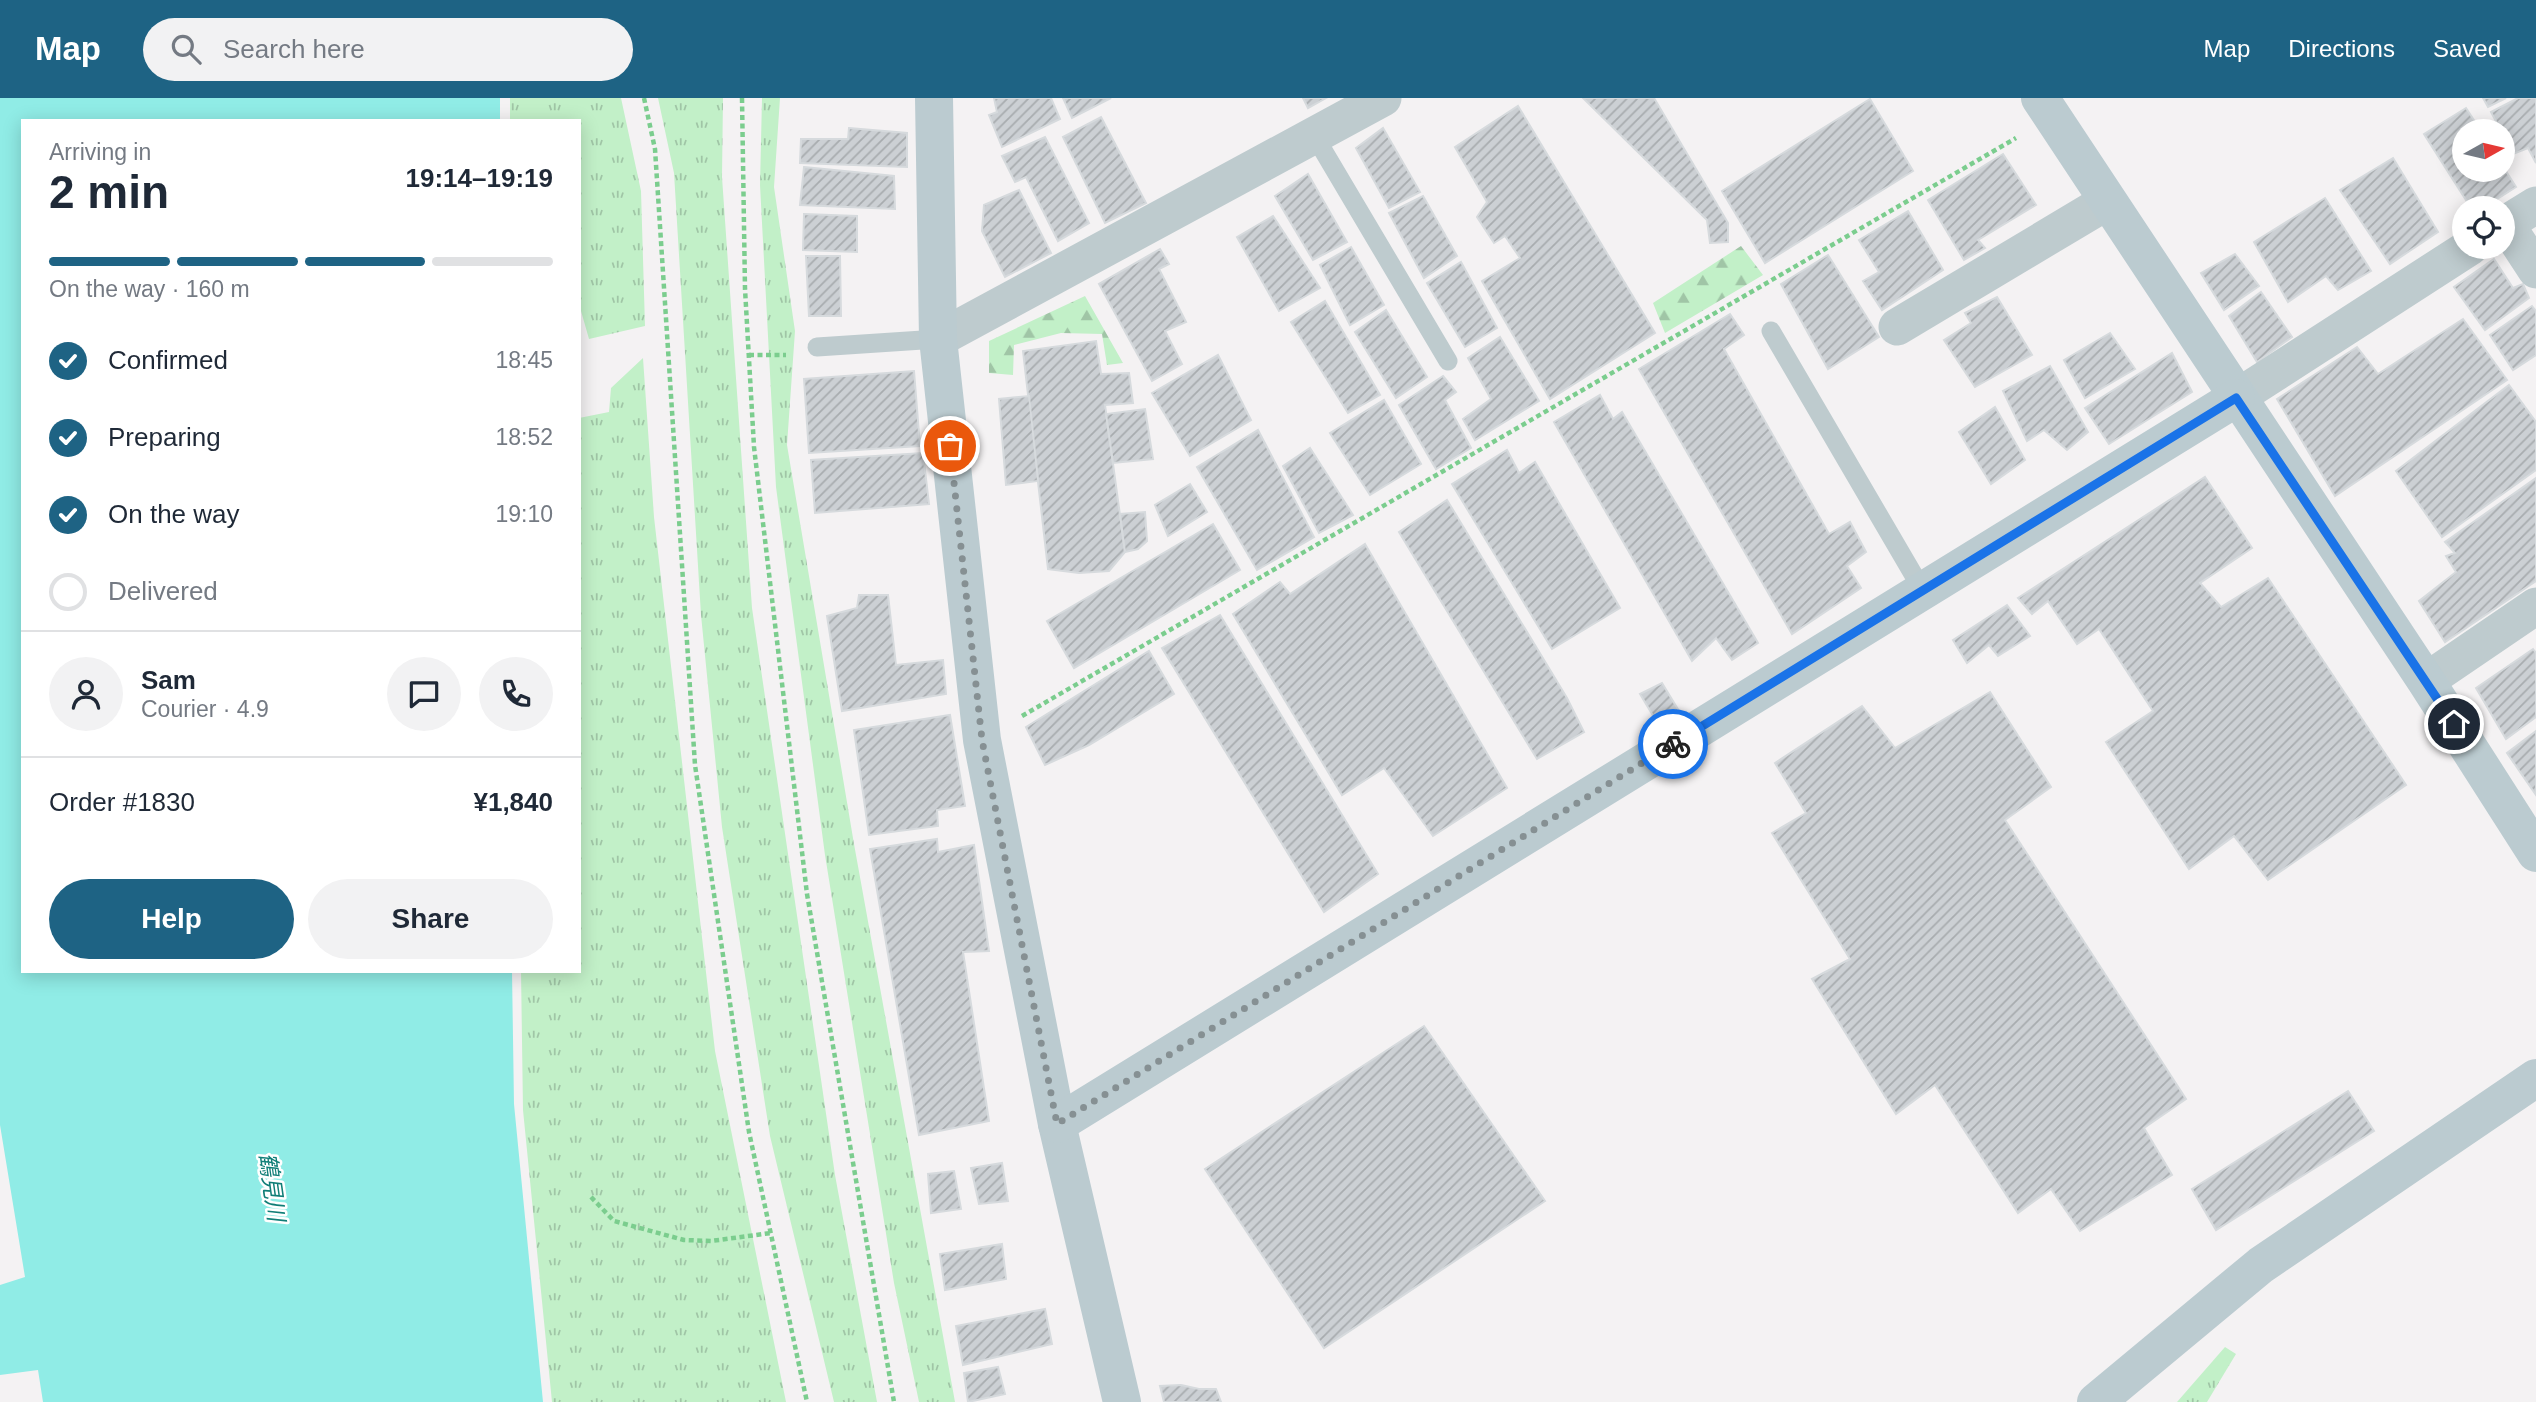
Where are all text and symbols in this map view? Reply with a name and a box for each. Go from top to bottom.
search box [143,18,633,81]
text: Map [35,30,101,67]
icon: search [167,30,205,68]
text: Search here [223,34,365,64]
text: Map [2204,35,2250,62]
text: Directions [2288,35,2395,62]
text: Saved [2433,35,2501,62]
north arrow [2452,119,2515,182]
map controls [2452,119,2515,259]
text: Arriving in [49,139,151,165]
text: 19:14–19:19 [406,163,553,193]
text: 2 min [49,166,169,218]
button: locate [2452,196,2515,259]
text: On the way · 160 m [49,276,250,302]
icon: check [49,342,87,380]
text: Confirmed [108,345,228,375]
text: 18:45 [495,347,553,373]
pin [920,416,980,476]
icon: check [49,419,87,457]
text: Preparing [108,422,221,452]
text: 18:52 [495,424,553,450]
icon: bag [931,427,969,465]
icon: check [49,496,87,534]
text: On the way [108,499,240,529]
text: 19:10 [495,501,553,527]
text: Delivered [108,576,218,606]
button: person [49,657,123,731]
button: chat [387,657,461,731]
button: phone [479,657,553,731]
text: Sam [141,665,196,695]
pin [2424,694,2484,754]
text: Courier · 4.9 [141,696,269,722]
icon: home [2435,705,2473,743]
courier [1638,709,1708,779]
icon: bike [1654,725,1692,763]
text: Order #1830 [49,787,195,817]
text: ¥1,840 [473,787,553,817]
button: Help [49,879,294,959]
button: Share [308,879,553,959]
water label: 鶴見川 [254,1151,290,1226]

